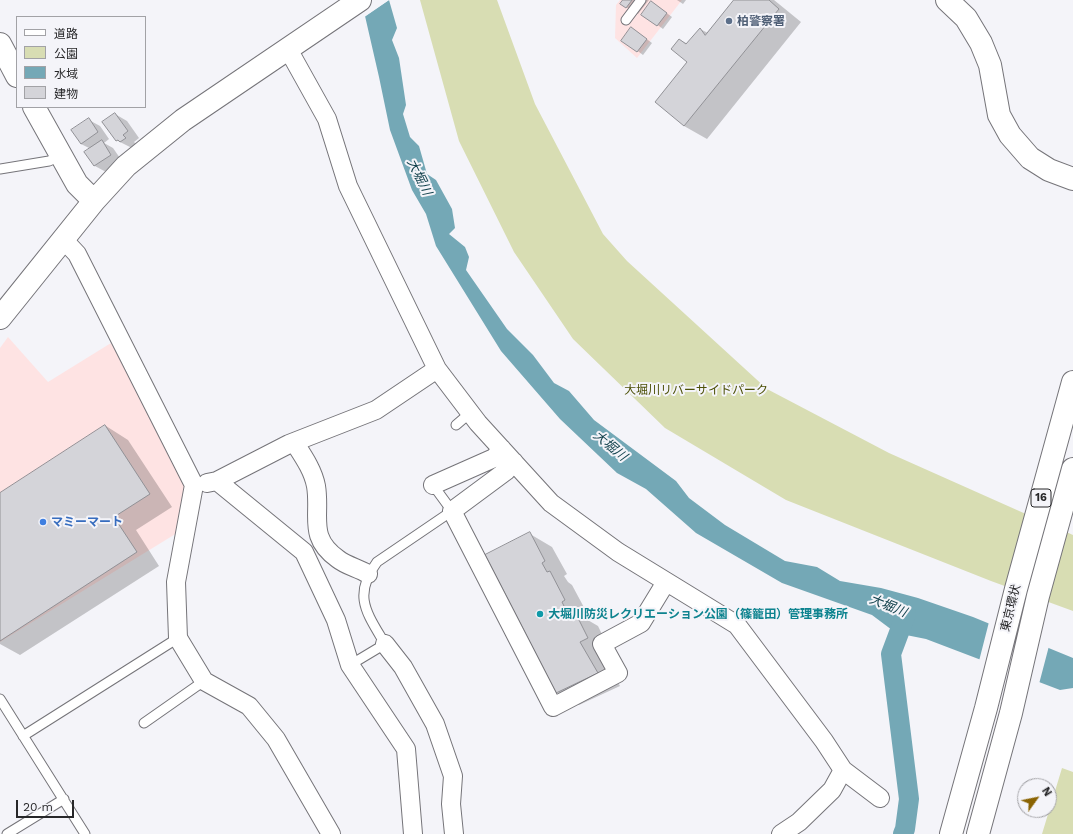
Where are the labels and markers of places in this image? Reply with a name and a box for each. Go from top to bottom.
place label: 柏警察署 [737,14,785,28]
marker: 柏警察署 [724,16,734,26]
place label: マミーマート [51,515,123,529]
marker: マミーマート [38,517,48,527]
place label: 大堀川防災レクリエーション公園（篠籠田）管理事務所 [548,607,848,621]
marker: 大堀川防災レクリエーション公園（篠籠田）管理事務所 [535,609,545,619]

